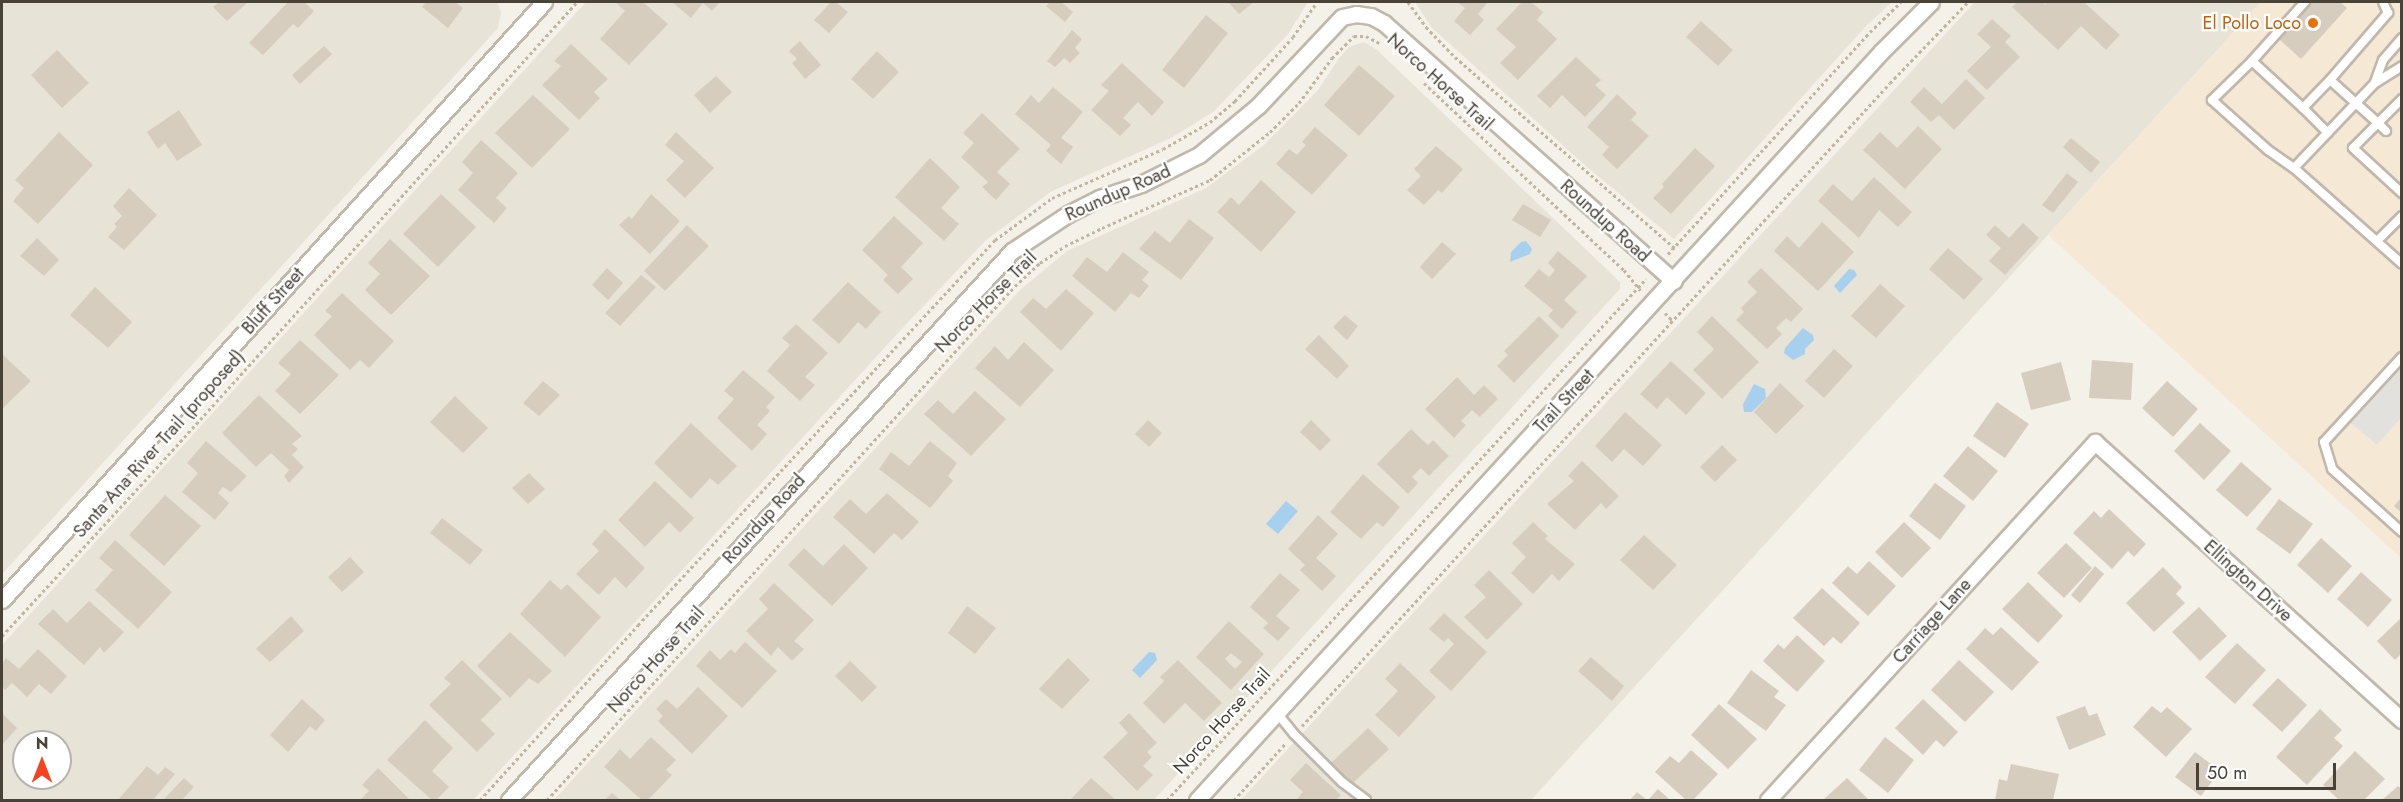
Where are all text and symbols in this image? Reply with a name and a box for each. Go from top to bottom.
place label: El Pollo Loco [2203,12,2301,34]
marker: El Pollo Loco [2306,16,2320,30]
street label: Norco Horse Trail [1383,29,1497,135]
street label: Roundup Road [1062,160,1174,226]
street label: Roundup Road [1556,175,1654,267]
street label: Norco Horse Trail [931,247,1041,357]
street label: Bluff Street [237,263,309,339]
street label: Santa Ana River Trail (proposed) [69,346,249,542]
street label: Trail Street [1529,365,1599,437]
street label: Roundup Road [718,470,810,568]
street label: Ellington Drive [2199,536,2297,626]
street label: Carriage Lane [1888,574,1976,668]
street label: Norco Horse Trail [603,603,709,717]
street label: Norco Horse Trail [1169,664,1275,778]
north arrow [12,730,72,790]
text: N [36,732,48,755]
scale bar [2199,751,2338,789]
text: 50 m [2207,760,2247,786]

